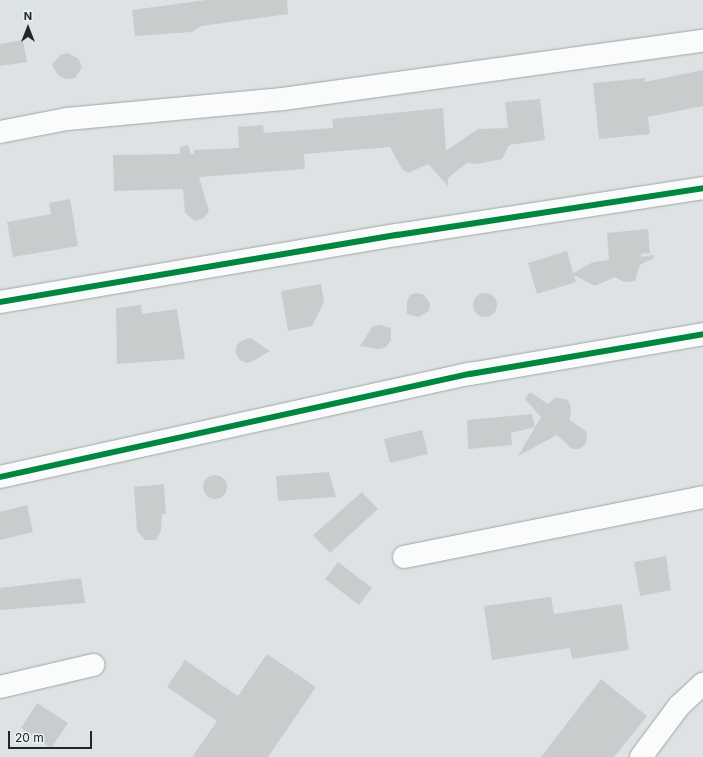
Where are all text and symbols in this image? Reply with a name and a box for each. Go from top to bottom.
north arrow [8,8,48,48]
text: N [24,9,32,23]
scale bar [10,723,94,749]
text: 20 m [15,730,44,745]

